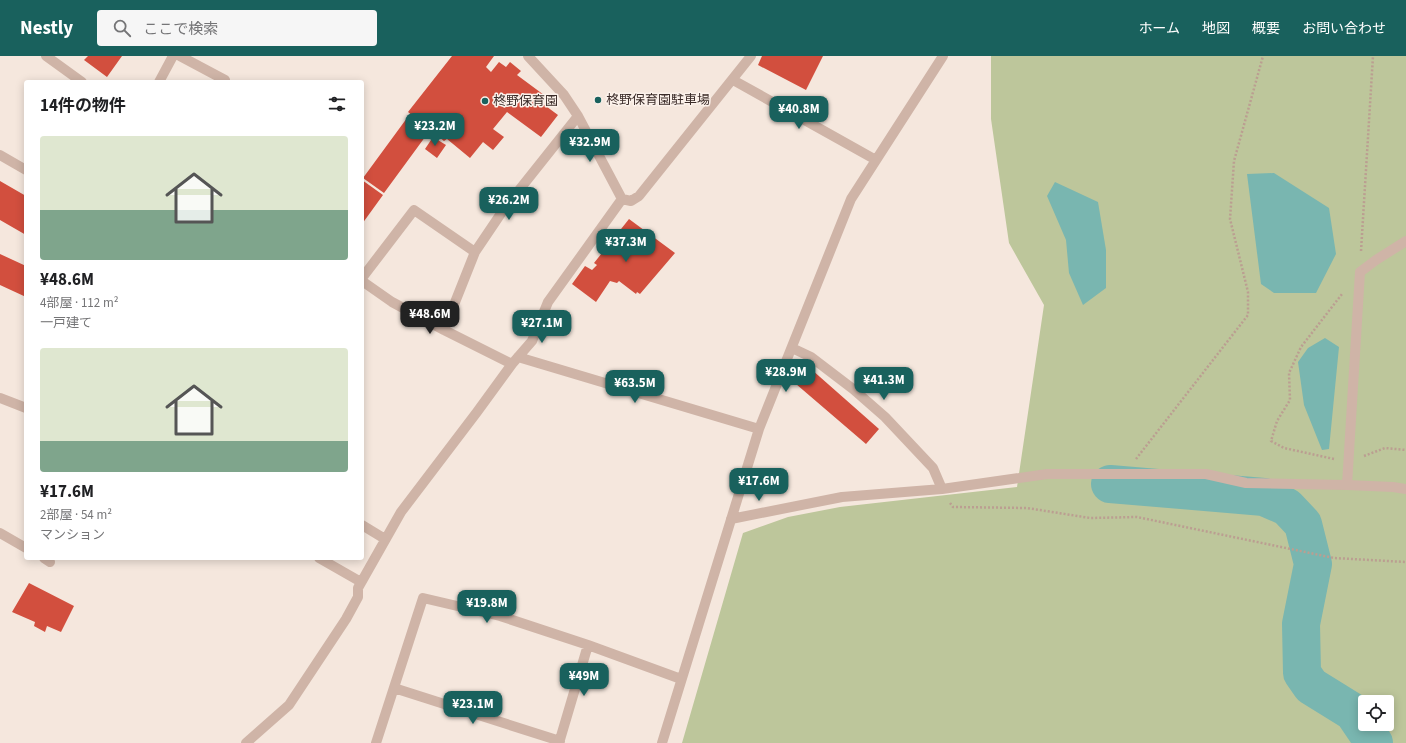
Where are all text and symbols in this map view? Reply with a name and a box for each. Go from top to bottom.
search box [97,10,377,46]
text: Nestly [20,15,73,42]
icon: search [111,17,133,39]
text: ここで検索 [143,19,218,40]
text: ホーム [1138,19,1180,39]
text: 地図 [1202,19,1230,39]
text: 概要 [1252,19,1280,39]
text: お問い合わせ [1302,19,1386,39]
place label: 柊野保育園駐車場 [606,91,710,109]
place label: 柊野保育園 [493,92,558,110]
icon: filters [326,93,348,115]
text: 14件の物件 [40,94,126,118]
marker: 柊野保育園駐車場 [593,95,603,105]
marker: 柊野保育園 [480,96,490,106]
pin: ¥40.8M [766,96,832,130]
text: ¥40.8M [778,100,820,118]
pin: ¥23.2M [402,113,468,147]
text: ¥23.2M [414,117,456,135]
pin: ¥32.9M [557,129,623,163]
text: ¥32.9M [569,133,611,151]
icon: home [158,162,230,234]
pin: ¥26.2M [476,187,542,221]
text: ¥26.2M [488,191,530,209]
pin: ¥37.3M [593,229,659,263]
text: ¥37.3M [605,233,647,251]
text: ¥48.6M [40,268,94,292]
text: 4部屋 · 112 m² [40,294,118,312]
pin: ¥48.6M [397,301,463,335]
text: ¥48.6M [409,305,451,323]
pin: ¥27.1M [509,310,575,344]
text: 一戸建て [40,314,92,332]
text: ¥27.1M [521,314,563,332]
pin: ¥28.9M [753,359,819,393]
text: ¥28.9M [765,363,807,381]
pin: ¥41.3M [851,367,917,401]
pin: ¥63.5M [602,370,668,404]
text: ¥41.3M [863,371,905,389]
icon: home [158,374,230,446]
text: ¥63.5M [614,374,656,392]
pin: ¥17.6M [726,468,792,502]
text: ¥17.6M [738,472,780,490]
text: ¥17.6M [40,480,94,504]
text: 2部屋 · 54 m² [40,506,112,524]
text: マンション [40,526,105,544]
pin: ¥19.8M [454,590,520,624]
text: ¥19.8M [466,594,508,612]
pin: ¥49M [560,663,608,697]
text: ¥49M [569,667,599,685]
pin: ¥23.1M [440,691,506,725]
text: ¥23.1M [452,695,494,713]
map controls [1358,695,1394,731]
button: locate [1358,695,1394,731]

